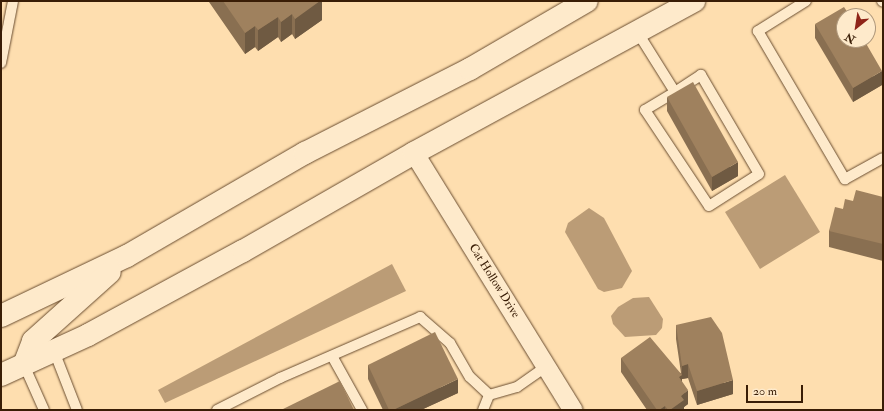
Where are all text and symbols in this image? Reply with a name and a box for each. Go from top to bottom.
north arrow [836,8,876,48]
text: N [843,30,858,46]
street label: Cat Hollow Drive [465,241,523,321]
scale bar [748,377,805,403]
text: 20 m [753,384,777,399]

